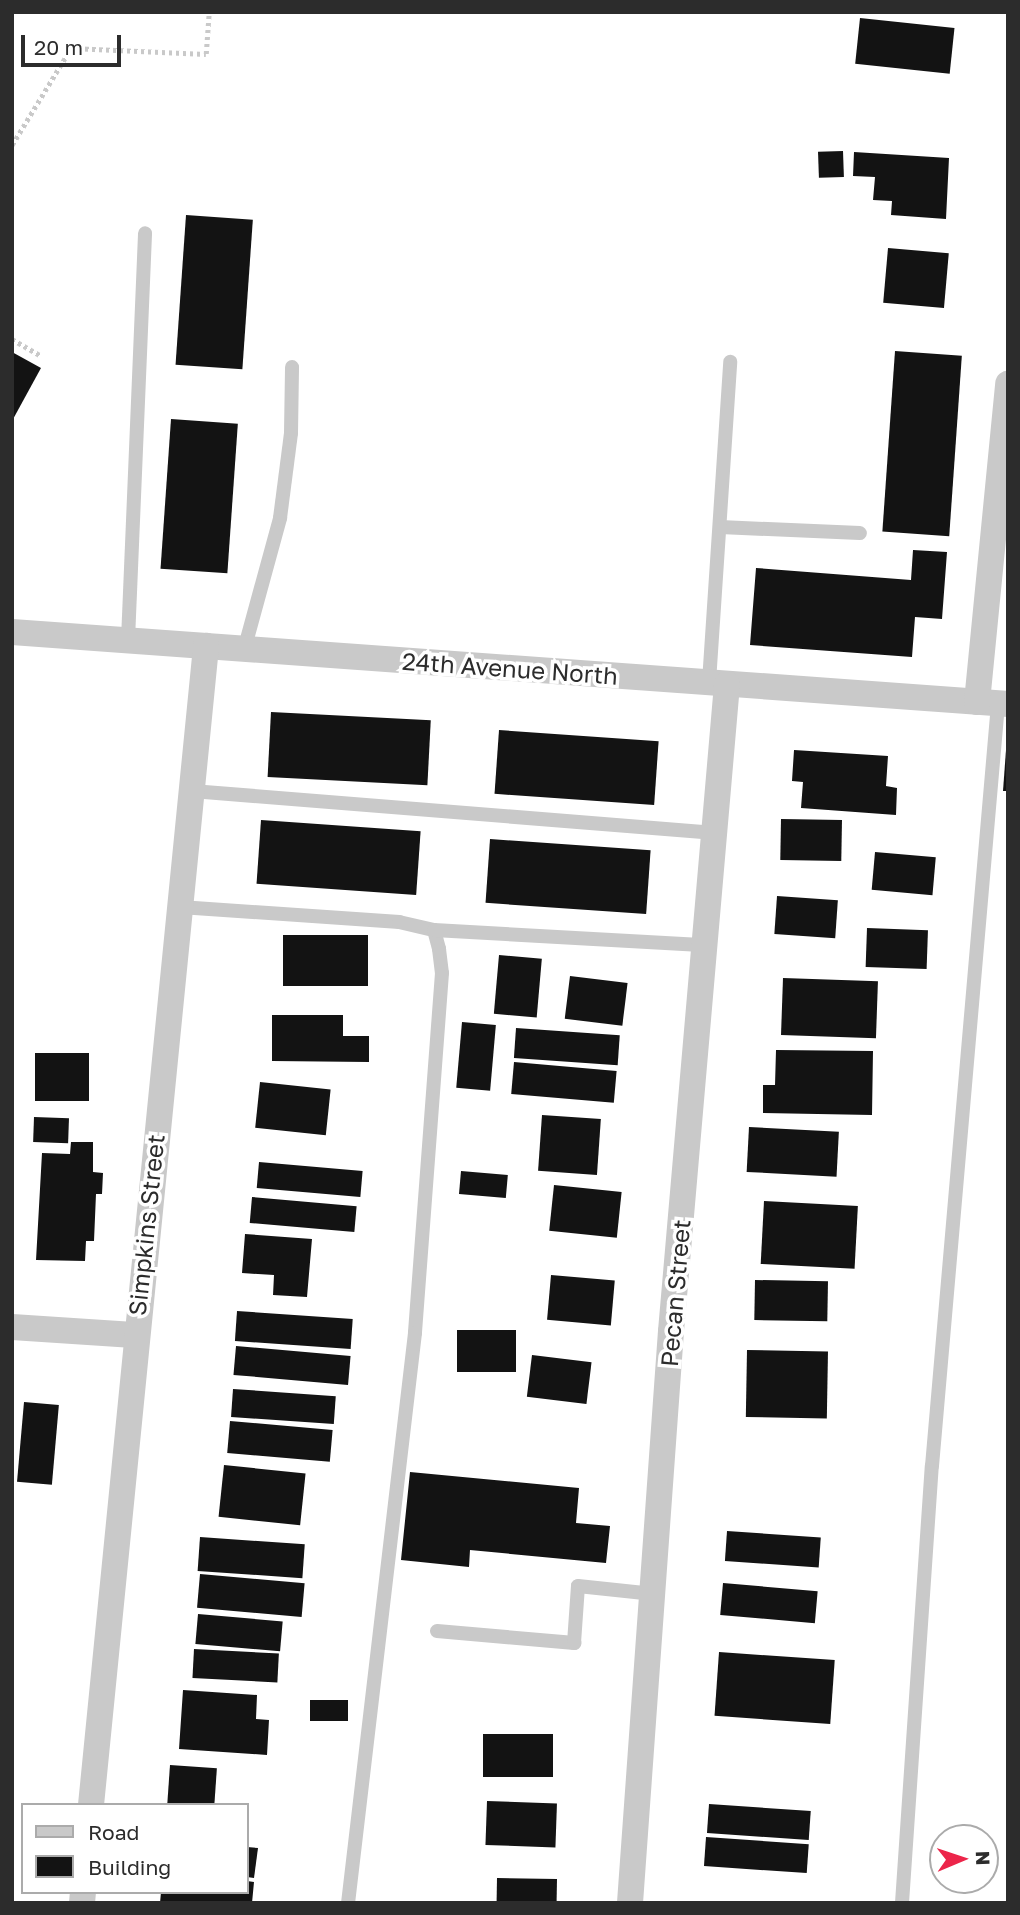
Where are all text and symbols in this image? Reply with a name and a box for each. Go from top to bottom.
scale bar [24,21,124,65]
text: 20 m [34,34,83,60]
street label: 24th Avenue North [401,646,619,690]
street label: Simpkins Street [122,1133,170,1317]
street label: Pecan Street [654,1218,696,1368]
legend [21,1803,248,1894]
text: Road [88,1819,139,1845]
north arrow [929,1824,999,1894]
text: N [972,1851,995,1866]
text: Building [88,1854,171,1880]

